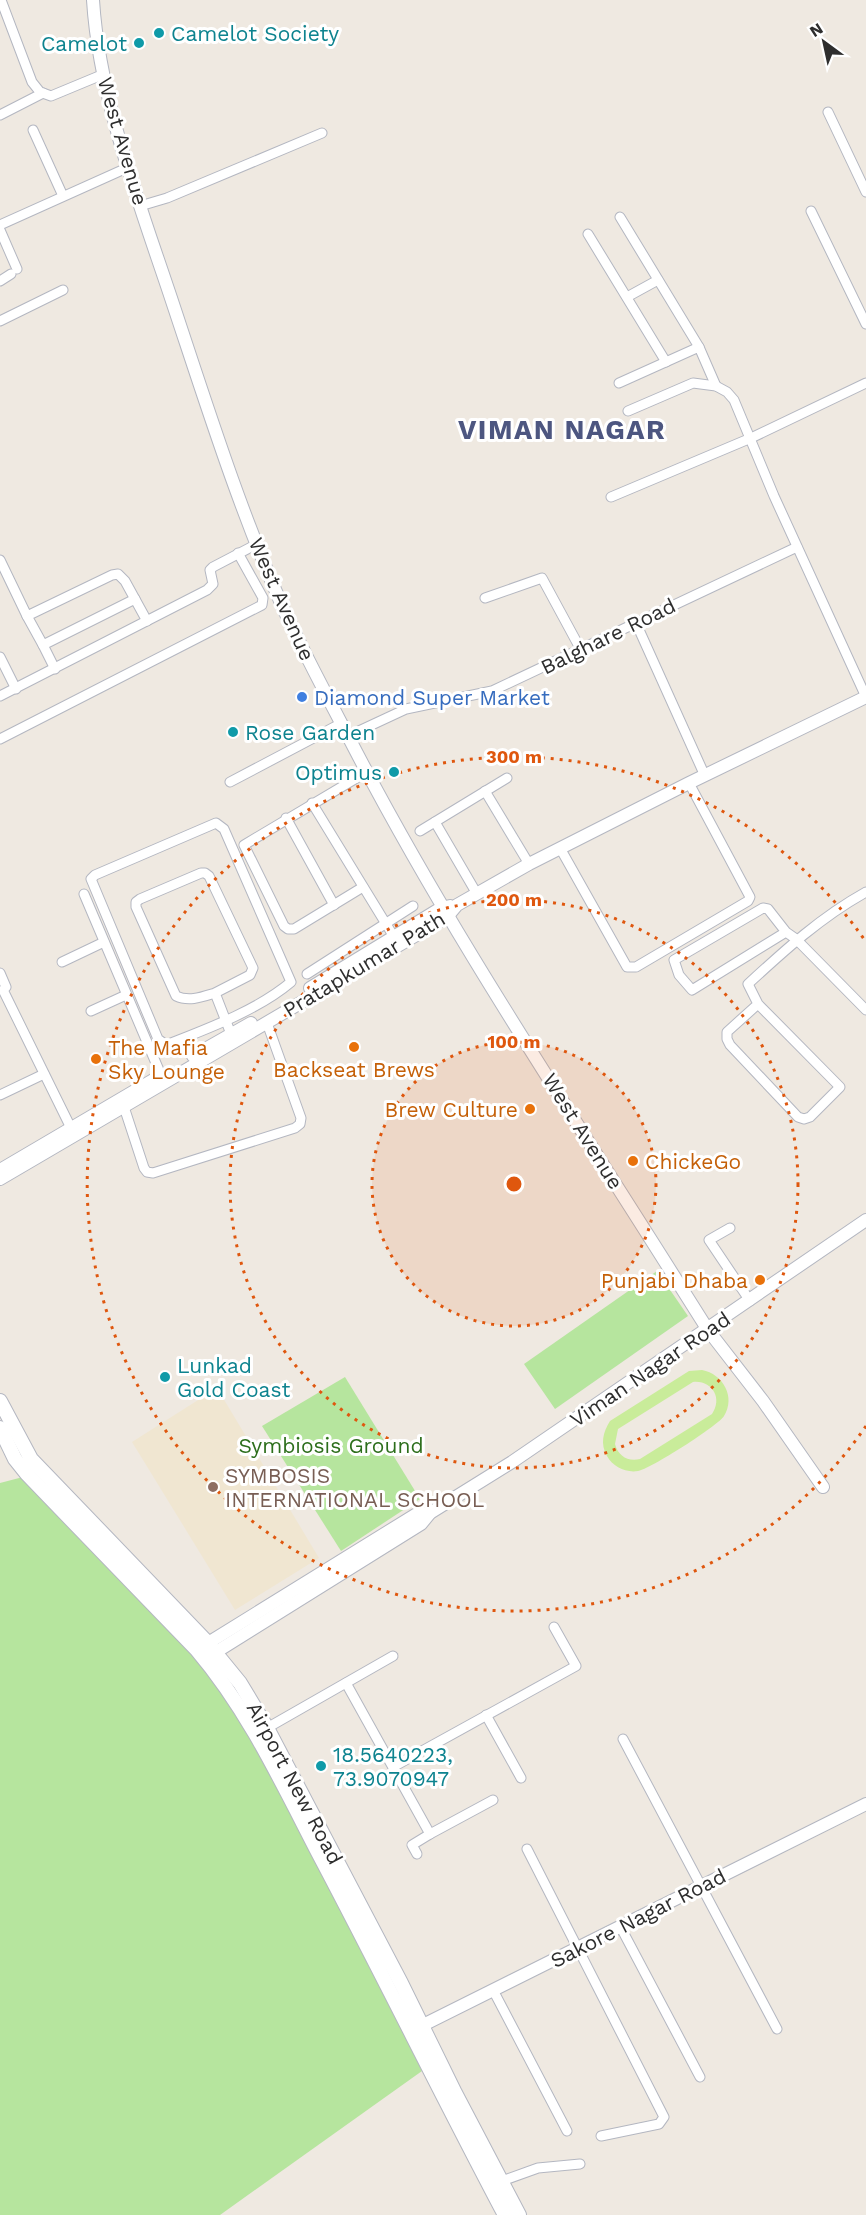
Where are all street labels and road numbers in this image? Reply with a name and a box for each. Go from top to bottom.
street label: West Avenue [93,74,153,208]
street label: West Avenue [244,534,320,664]
street label: Balghare Road [537,593,679,679]
street label: Pratapkumar Path [278,906,450,1022]
street label: West Avenue [537,1068,629,1194]
street label: Viman Nagar Road [565,1306,735,1432]
street label: Airport New Road [242,1698,348,1868]
street label: Sakore Nagar Road [546,1863,730,1973]

